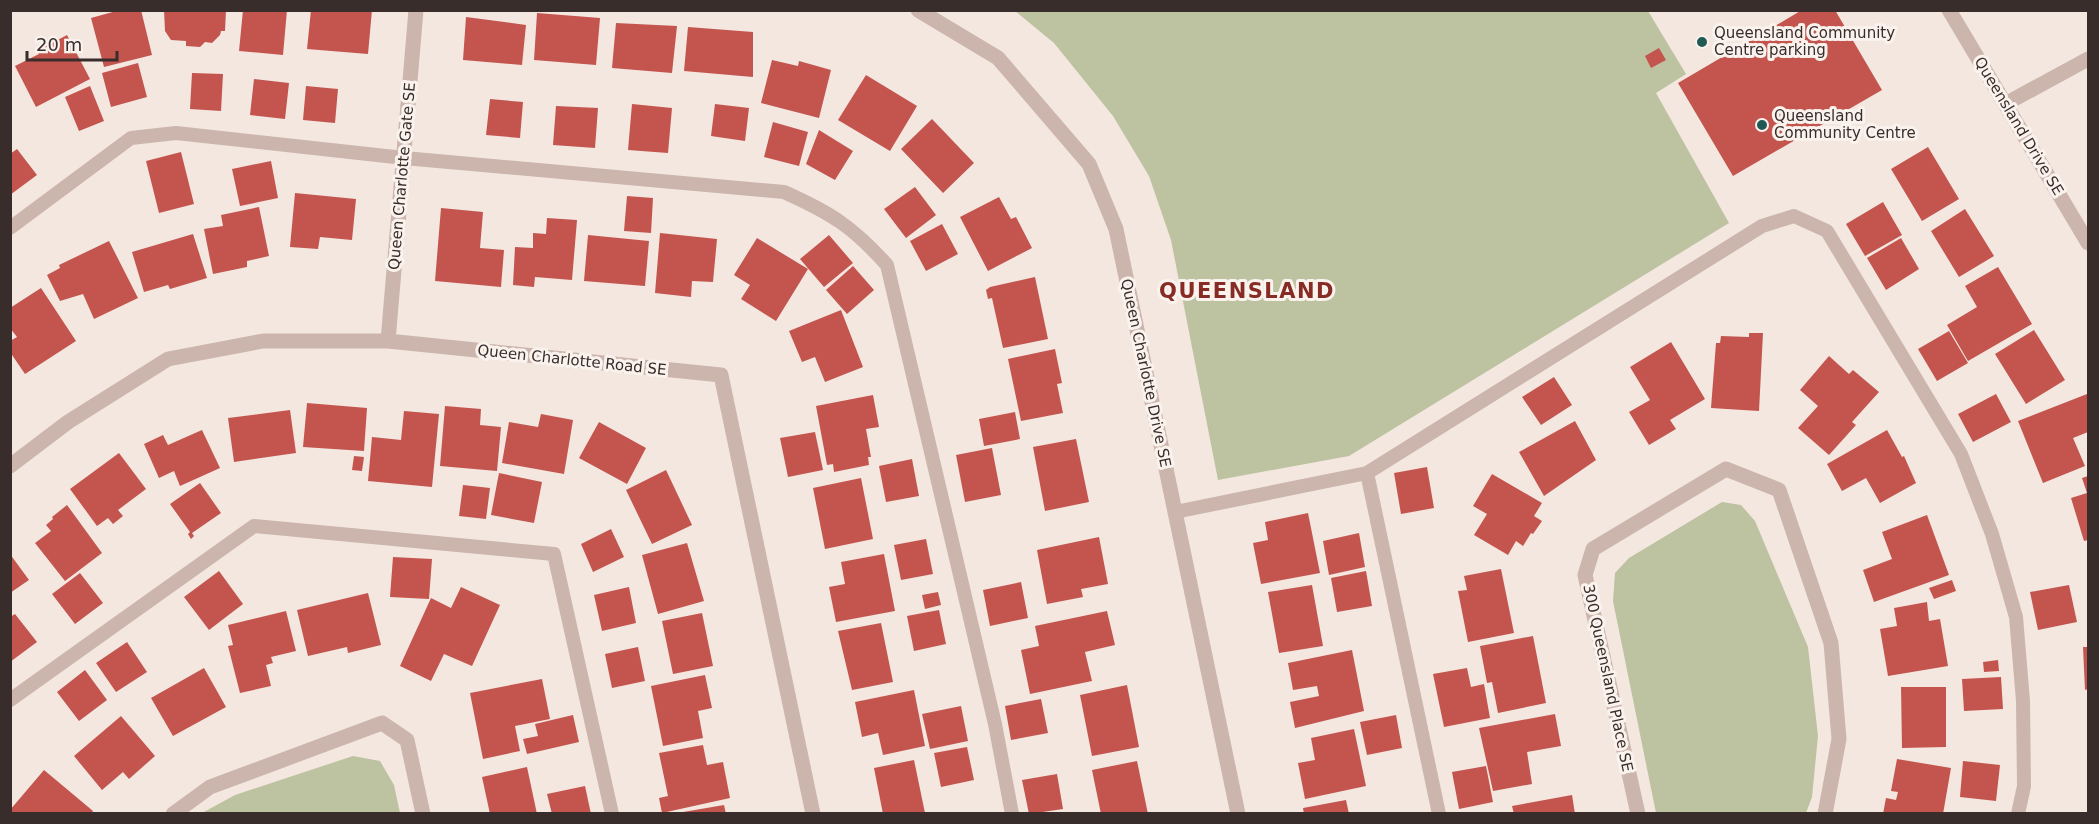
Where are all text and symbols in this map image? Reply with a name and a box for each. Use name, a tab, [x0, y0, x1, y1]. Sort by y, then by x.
scale bar	[27, 24, 117, 62]
place label: Queensland Community Centre parking	[1714, 24, 1895, 59]
text: 20 m	[36, 34, 82, 55]
marker: Queensland Community Centre parking	[1695, 35, 1709, 49]
street label: Queensland Drive SE	[1971, 54, 2067, 198]
street label: Queen Charlotte Gate SE	[385, 81, 419, 271]
place label: Queensland Community Centre	[1774, 107, 1916, 142]
marker: Queensland Community Centre	[1755, 118, 1769, 132]
street label: Queen Charlotte Drive SE	[1117, 277, 1175, 469]
district label: QUEENSLAND	[1159, 279, 1335, 303]
street label: Queen Charlotte Road SE	[477, 341, 667, 379]
street label: 300 Queensland Place SE	[1579, 583, 1637, 773]

